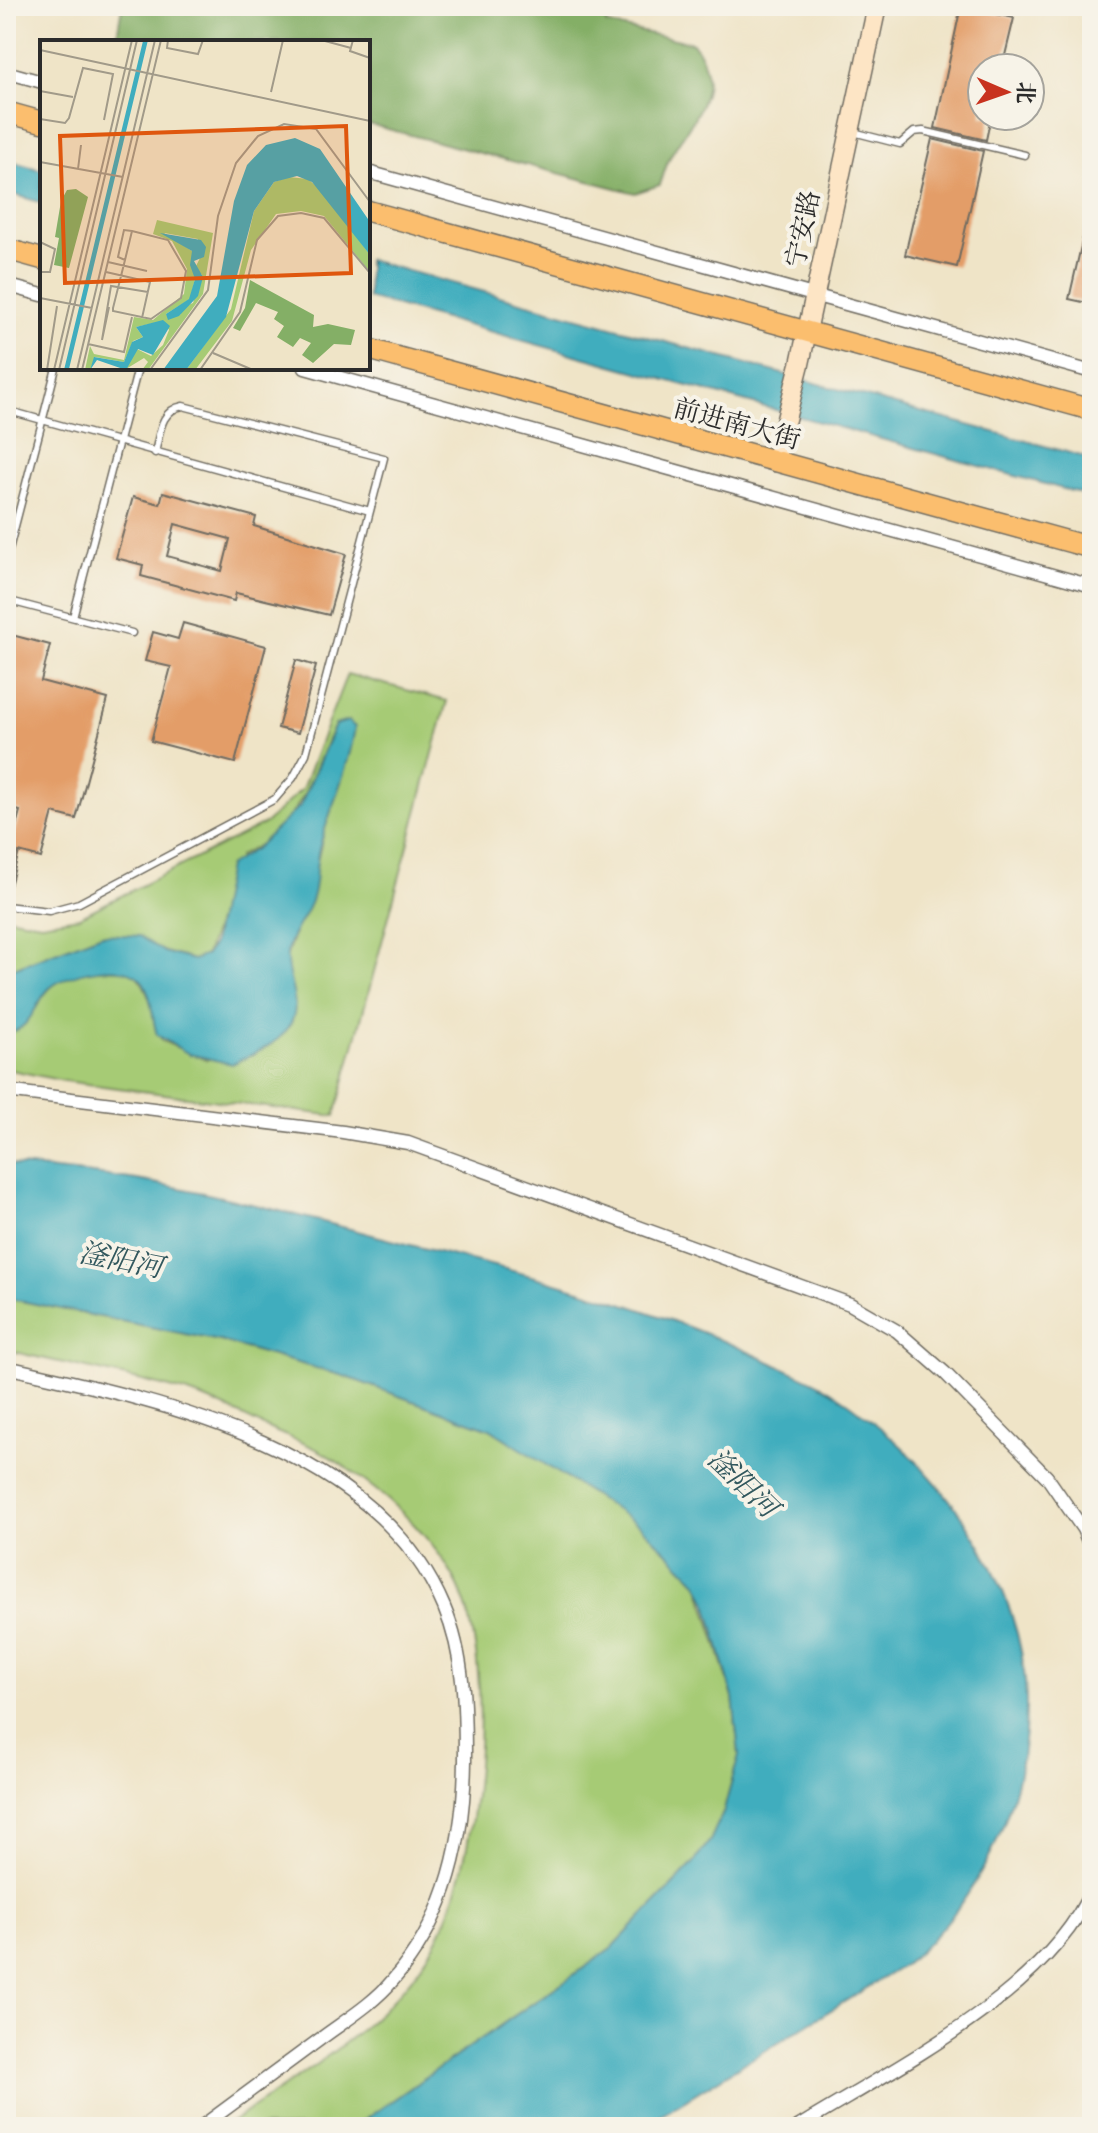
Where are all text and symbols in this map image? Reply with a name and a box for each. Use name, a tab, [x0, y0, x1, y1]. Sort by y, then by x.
inset map	[40, 40, 370, 370]
north arrow	[966, 52, 1046, 132]
text: 北	[1012, 81, 1038, 104]
street label: 宁安路	[780, 188, 826, 270]
street label: 前进南大街	[670, 392, 804, 456]
water label: 滏阳河	[77, 1236, 170, 1285]
water label: 滏阳河	[701, 1442, 788, 1528]

